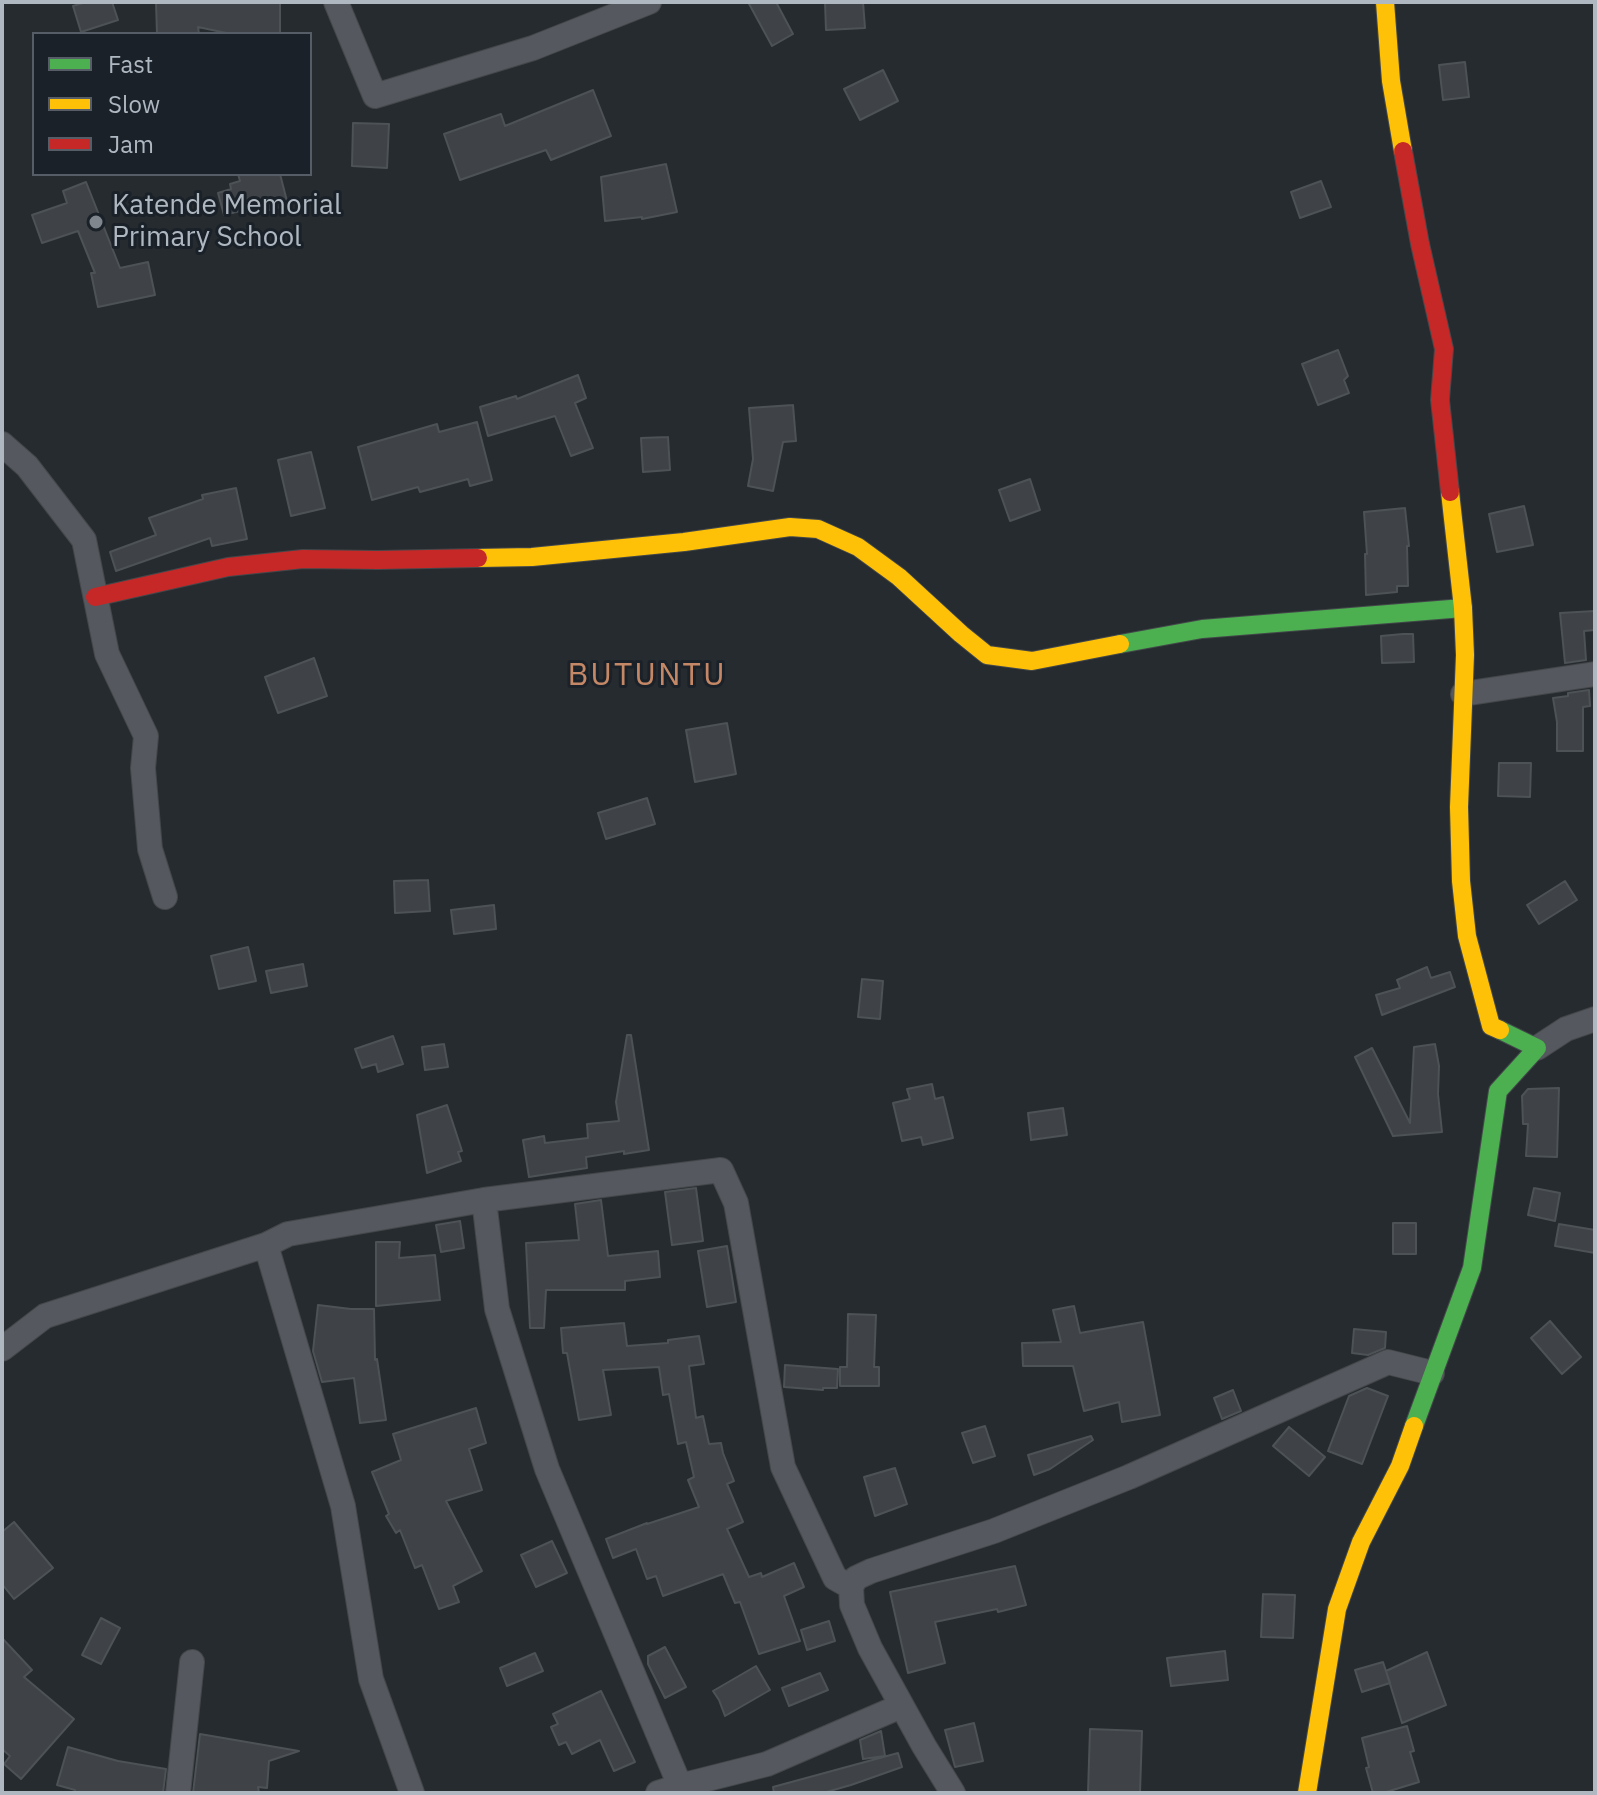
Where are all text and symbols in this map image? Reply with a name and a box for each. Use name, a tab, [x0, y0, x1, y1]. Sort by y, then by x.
legend	[32, 32, 312, 176]
text: Fast	[108, 48, 153, 80]
text: Slow	[108, 88, 160, 120]
text: Jam	[108, 128, 154, 160]
place label: Katende Memorial Primary School	[112, 189, 342, 255]
marker: Katende Memorial Primary School	[87, 213, 105, 231]
district label: BUTUNTU	[567, 657, 727, 695]

